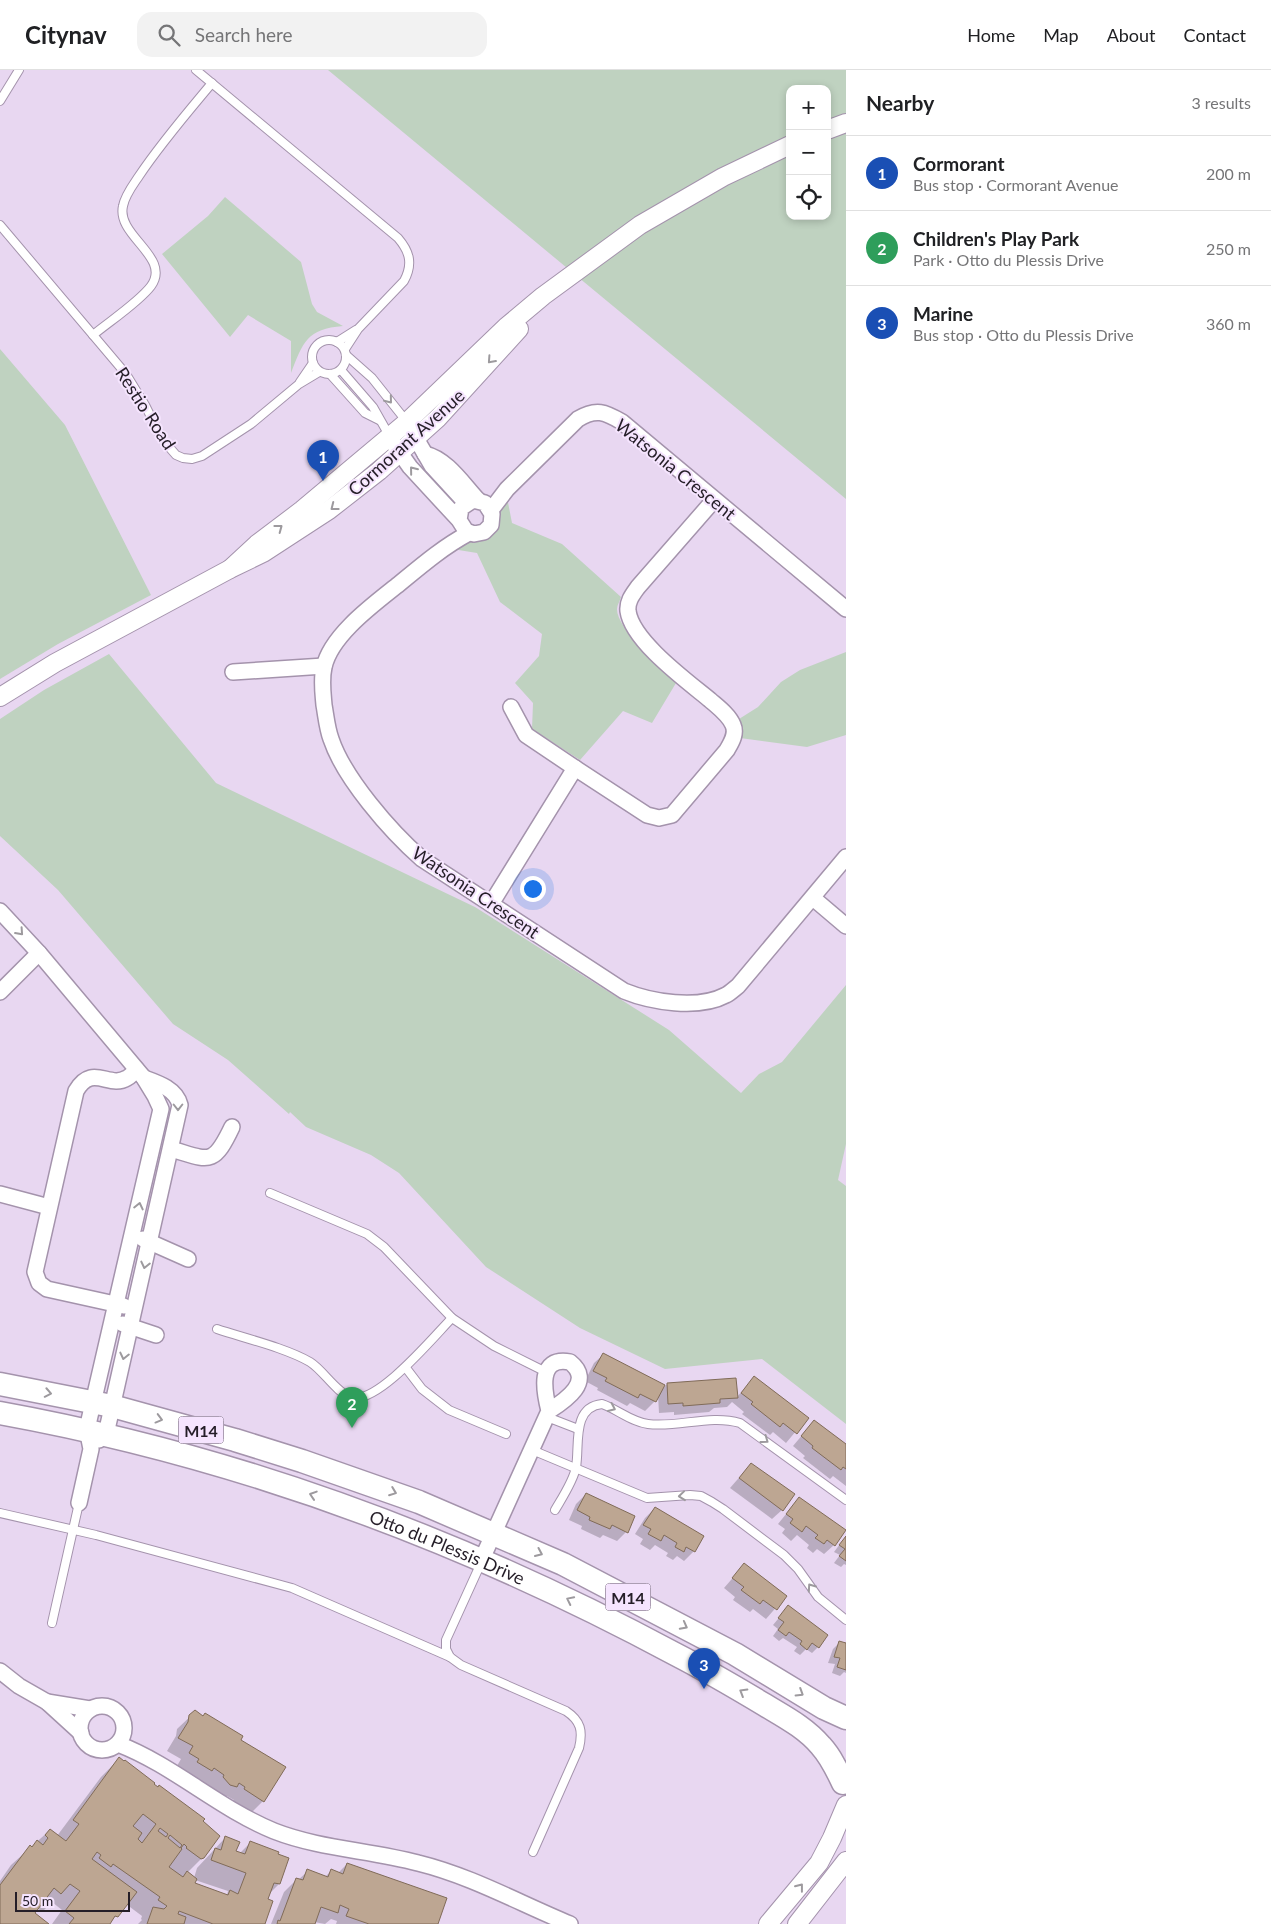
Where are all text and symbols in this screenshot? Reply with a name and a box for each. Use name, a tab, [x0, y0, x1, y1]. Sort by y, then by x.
search box	[137, 12, 487, 57]
text: Citynav	[25, 20, 107, 49]
icon: search	[155, 21, 183, 49]
text: Search here	[195, 23, 293, 46]
text: Home	[967, 24, 1015, 46]
text: Map	[1043, 24, 1079, 46]
text: About	[1107, 24, 1156, 46]
text: Contact	[1184, 24, 1246, 46]
map controls	[786, 85, 831, 220]
button: +	[786, 85, 831, 130]
text: Nearby	[866, 90, 934, 115]
text: 3 results	[1191, 93, 1251, 112]
button: −	[786, 130, 831, 175]
text: Cormorant	[913, 152, 1004, 175]
text: 1	[877, 164, 887, 183]
text: 200 m	[1206, 164, 1251, 183]
button: locate	[786, 175, 831, 220]
text: Bus stop · Cormorant Avenue	[913, 175, 1119, 194]
text: Children's Play Park	[913, 227, 1079, 250]
text: 2	[877, 239, 887, 258]
text: 250 m	[1206, 239, 1251, 258]
text: Park · Otto du Plessis Drive	[913, 250, 1104, 269]
text: Marine	[913, 302, 973, 325]
text: 3	[877, 314, 887, 333]
text: 360 m	[1206, 314, 1251, 333]
text: Bus stop · Otto du Plessis Drive	[913, 325, 1134, 344]
one-way arrow	[488, 355, 497, 364]
street label: Restio Road	[111, 363, 181, 453]
street label: Cormorant Avenue	[343, 384, 469, 500]
one-way arrow	[384, 394, 392, 403]
street label: Watsonia Crescent	[611, 414, 741, 525]
pin: 1	[307, 440, 339, 481]
one-way arrow	[410, 467, 419, 476]
one-way arrow	[331, 501, 340, 509]
one-way arrow	[273, 525, 283, 534]
street label: Watsonia Crescent	[408, 841, 544, 943]
your location	[520, 876, 546, 902]
one-way arrow	[14, 926, 23, 935]
one-way arrow	[173, 1103, 183, 1111]
one-way arrow	[133, 1201, 144, 1210]
one-way arrow	[140, 1261, 151, 1270]
one-way arrow	[119, 1352, 130, 1361]
pin: 2	[336, 1387, 368, 1428]
one-way arrow	[43, 1388, 52, 1398]
one-way arrow	[607, 1402, 616, 1413]
one-way arrow	[155, 1413, 164, 1424]
road number: M14	[178, 1416, 224, 1444]
one-way arrow	[759, 1434, 769, 1443]
one-way arrow	[388, 1486, 397, 1496]
one-way arrow	[678, 1490, 686, 1501]
one-way arrow	[309, 1491, 317, 1501]
street label: Otto du Plessis Drive	[367, 1505, 528, 1589]
one-way arrow	[534, 1546, 543, 1557]
one-way arrow	[808, 1583, 817, 1592]
road number: M14	[606, 1584, 650, 1610]
one-way arrow	[566, 1596, 575, 1606]
one-way arrow	[679, 1620, 688, 1630]
pin: 3	[688, 1648, 720, 1689]
one-way arrow	[794, 1687, 804, 1696]
one-way arrow	[740, 1688, 749, 1698]
one-way arrow	[794, 1884, 802, 1893]
scale bar	[15, 1889, 130, 1912]
text: 50 m	[22, 1892, 53, 1909]

